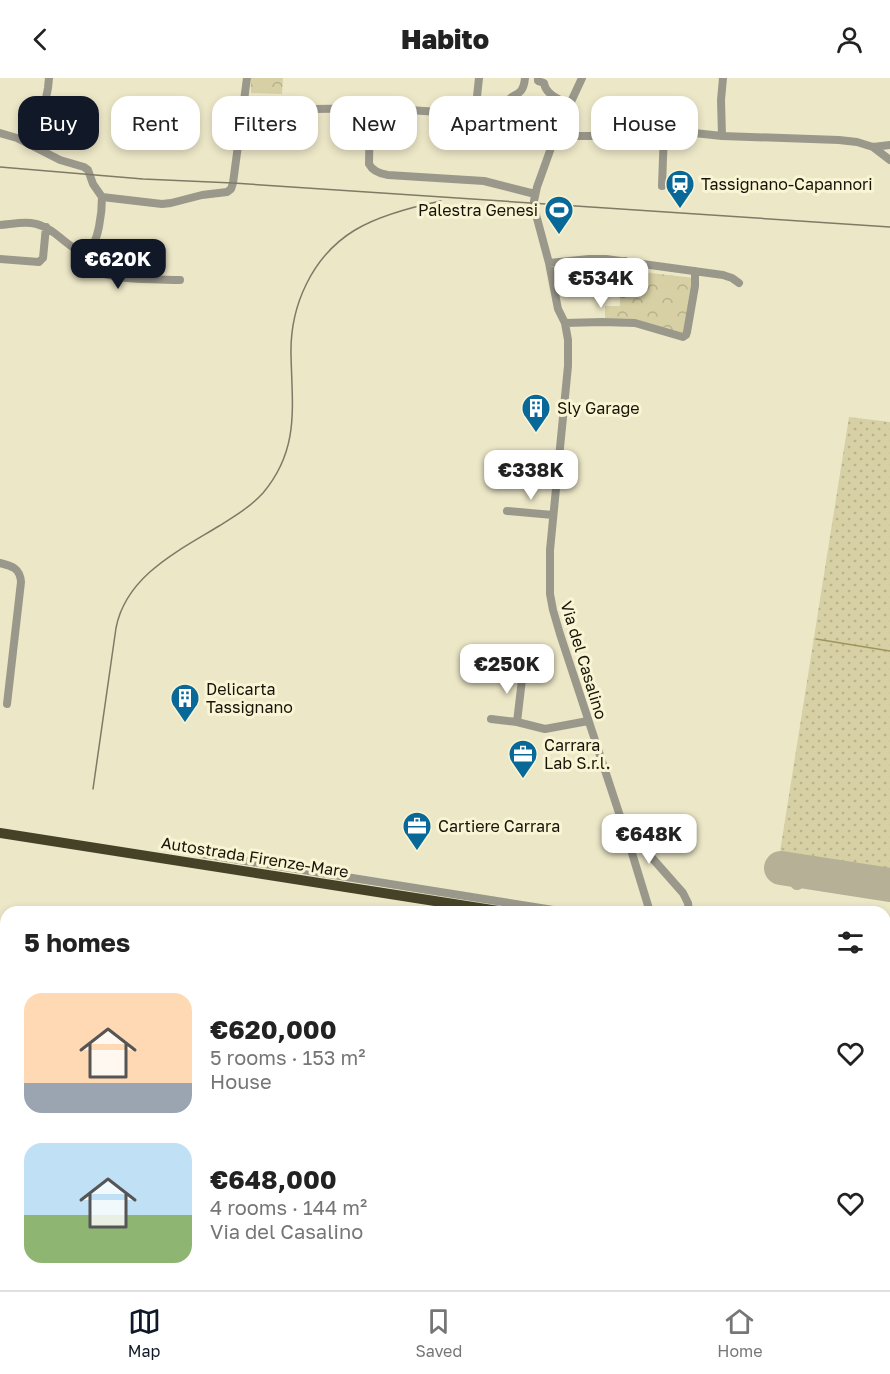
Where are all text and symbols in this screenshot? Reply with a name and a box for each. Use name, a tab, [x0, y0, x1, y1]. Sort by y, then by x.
icon: back	[24, 23, 57, 56]
text: Habito	[401, 23, 489, 55]
icon: person	[833, 23, 866, 56]
chip: Buy	[18, 96, 99, 150]
chip: Rent	[111, 96, 200, 150]
chip: Filters	[212, 96, 318, 150]
chip: New	[330, 96, 417, 150]
chip: Apartment	[429, 96, 579, 150]
chip: House	[591, 96, 698, 150]
station icon: Tassignano-Capannori	[664, 168, 696, 210]
place label: Tassignano-Capannori	[701, 174, 873, 194]
sports icon: Palestra Genesi	[543, 194, 575, 236]
place label: Palestra Genesi	[418, 200, 538, 220]
pin: €620K	[76, 239, 160, 290]
text: €620K	[85, 246, 151, 270]
pin: €534K	[559, 258, 643, 309]
text: €534K	[568, 265, 634, 289]
building icon: Sly Garage	[520, 392, 552, 434]
place label: Sly Garage	[557, 398, 640, 418]
pin: €338K	[489, 450, 573, 501]
text: €338K	[498, 457, 564, 481]
street label: Via del Casalino	[557, 598, 611, 722]
pin: €250K	[465, 644, 549, 695]
text: €250K	[474, 651, 540, 675]
place label: Delicarta Tassignano	[206, 679, 293, 717]
building icon: Delicarta Tassignano	[169, 682, 201, 724]
place label: Carrara Lab S.r.l.	[544, 735, 611, 773]
office icon: Carrara Lab S.r.l.	[507, 738, 539, 780]
office icon: Cartiere Carrara	[401, 810, 433, 852]
pin: €648K	[607, 814, 691, 865]
place label: Cartiere Carrara	[438, 816, 560, 836]
text: €648K	[616, 821, 682, 845]
street label: Autostrada Firenze-Mare	[160, 832, 350, 882]
icon: filters	[834, 926, 867, 959]
text: 5 homes	[24, 927, 130, 958]
text: €620,000	[210, 1014, 337, 1045]
icon: home	[72, 1017, 144, 1089]
icon: heart	[834, 1037, 867, 1070]
text: 5 rooms · 153 m²	[210, 1045, 365, 1069]
text: House	[210, 1069, 272, 1093]
text: €648,000	[210, 1164, 337, 1195]
icon: home	[72, 1167, 144, 1239]
icon: heart	[834, 1187, 867, 1220]
text: 4 rooms · 144 m²	[210, 1195, 367, 1219]
text: Via del Casalino	[210, 1219, 363, 1243]
tab: Map	[128, 1305, 161, 1361]
tab: Saved	[416, 1305, 462, 1361]
tab: Home	[717, 1305, 762, 1361]

